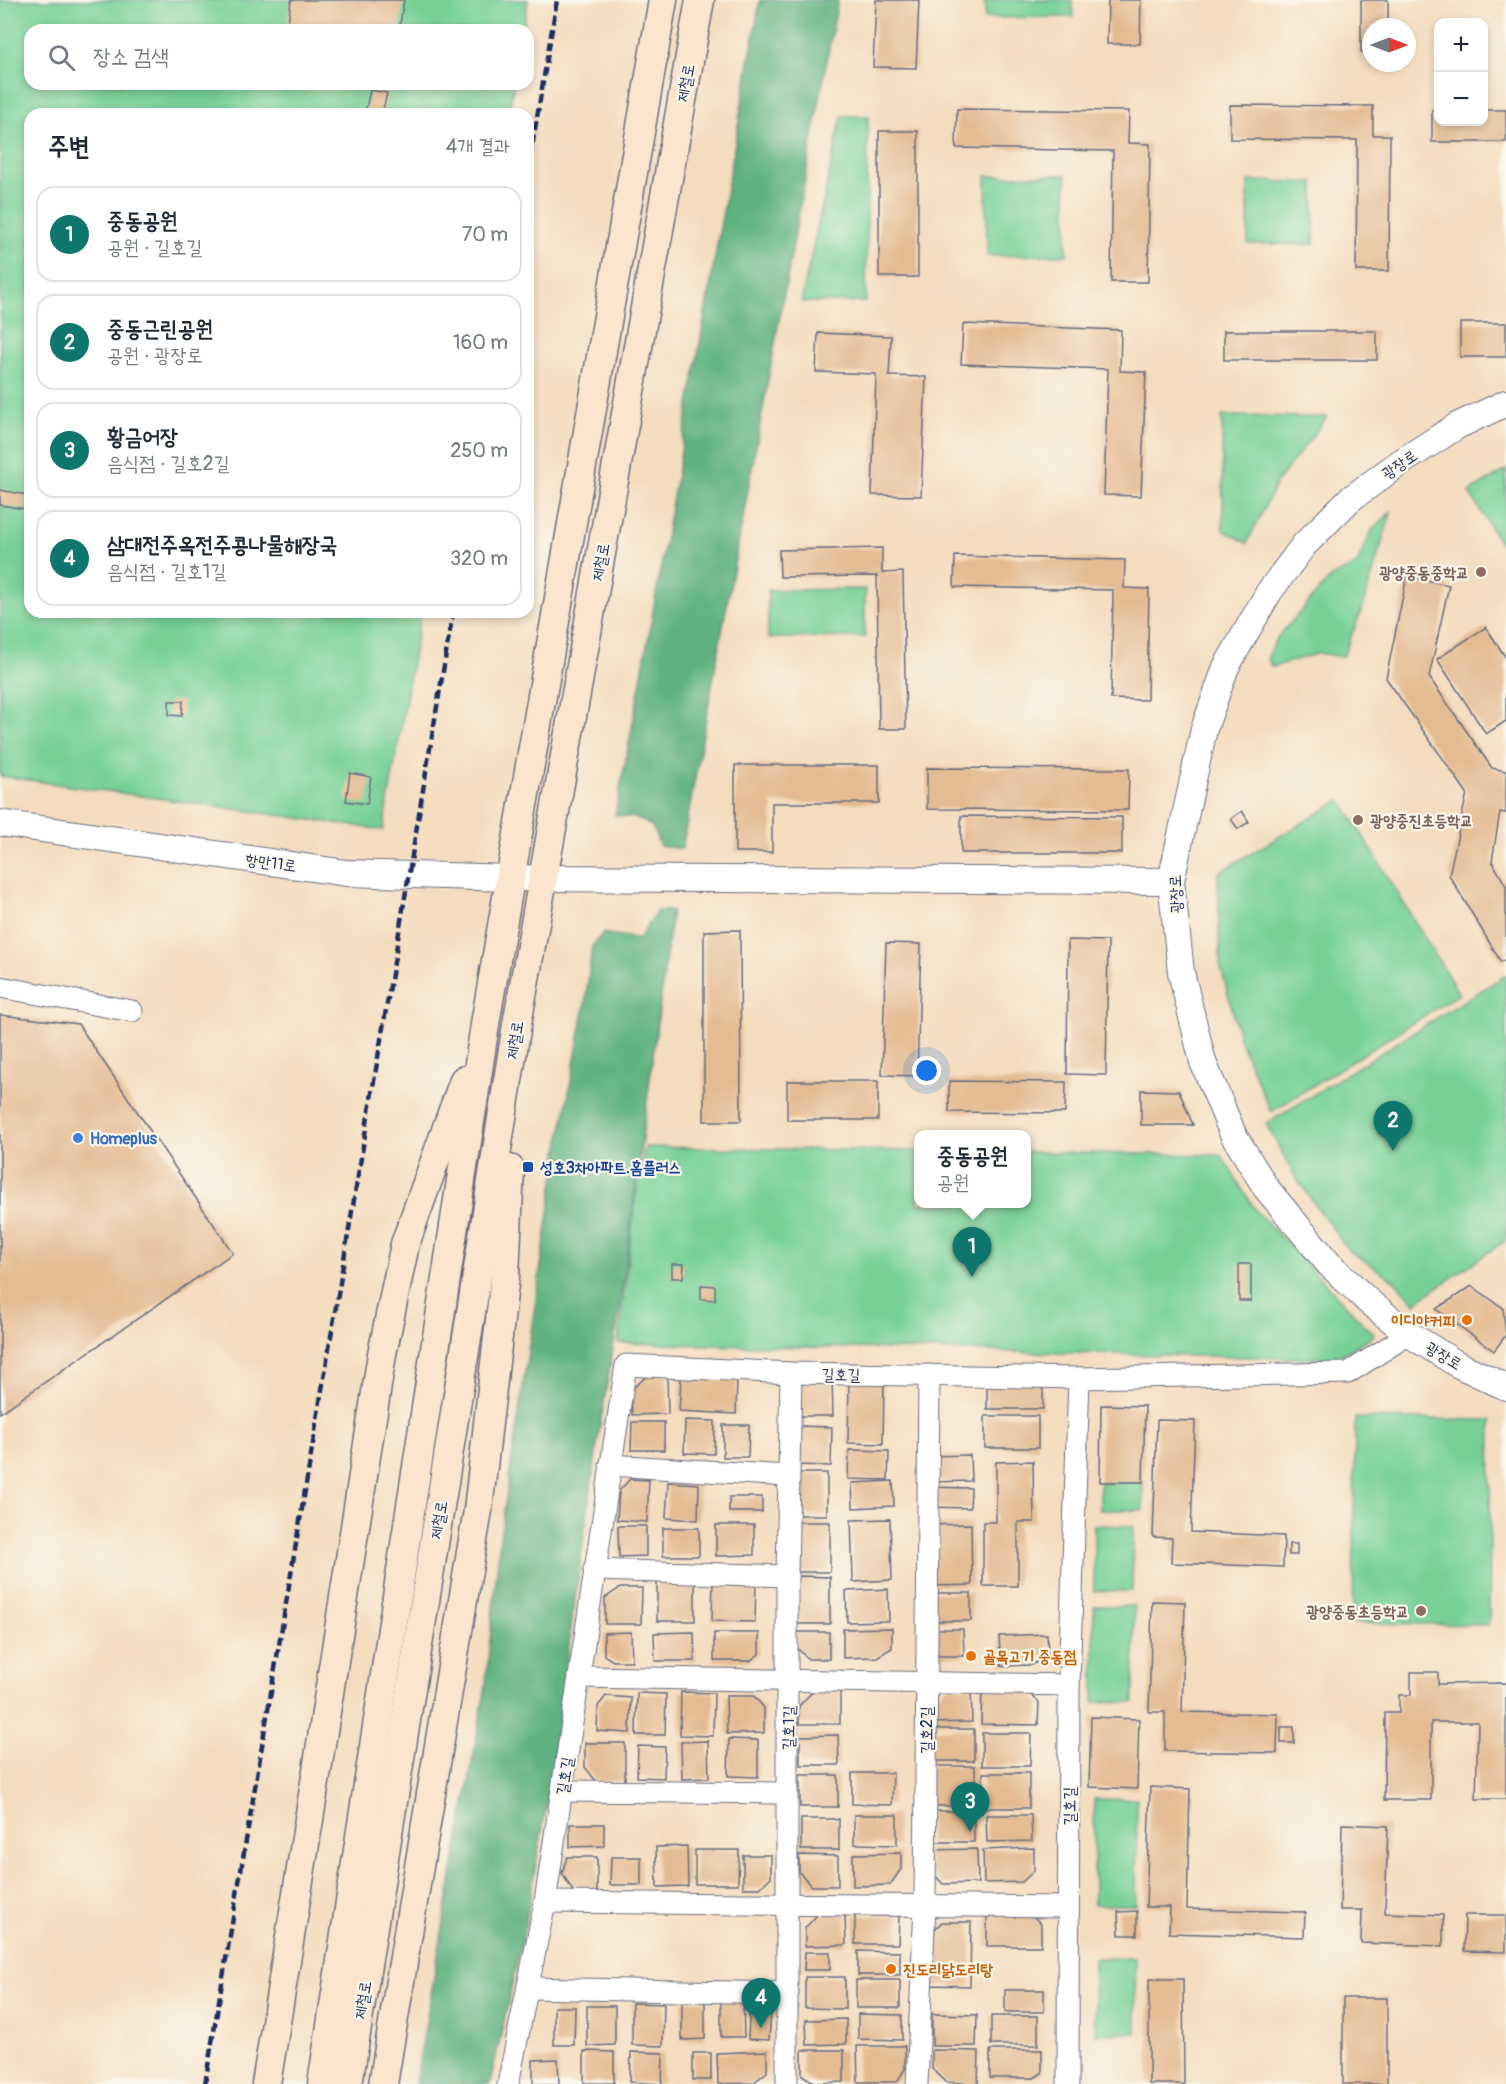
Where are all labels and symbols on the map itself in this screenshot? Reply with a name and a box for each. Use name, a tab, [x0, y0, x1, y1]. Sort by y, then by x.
north arrow	[1362, 18, 1416, 72]
street label: 제철로	[673, 62, 699, 104]
street label: 광장로	[1378, 446, 1421, 484]
street label: 제철로	[588, 541, 614, 583]
place label: 광양중동중학교	[1379, 563, 1469, 583]
marker: 광양중동중학교	[1474, 565, 1488, 579]
place label: 광양중진초등학교	[1370, 811, 1473, 831]
marker: 광양중진초등학교	[1351, 813, 1365, 827]
street label: 항만11로	[244, 850, 298, 876]
street label: 광장로	[1165, 874, 1187, 914]
street label: 제철로	[502, 1020, 528, 1061]
your location	[912, 1056, 941, 1085]
pin: 2	[1374, 1102, 1412, 1151]
place label: Homeplus	[90, 1129, 158, 1149]
marker: Homeplus	[71, 1131, 85, 1145]
place label: 성호3차아파트.홈플러스	[540, 1158, 681, 1178]
marker: 성호3차아파트.홈플러스	[521, 1160, 535, 1174]
pin: 1	[952, 1228, 992, 1277]
place label: 이디야커피	[1391, 1311, 1455, 1331]
marker: 이디야커피	[1460, 1313, 1474, 1327]
street label: 광장로	[1422, 1337, 1465, 1374]
street label: 길호길	[821, 1365, 861, 1385]
street label: 제철로	[426, 1500, 452, 1541]
place label: 광양중동초등학교	[1306, 1602, 1409, 1622]
marker: 광양중동초등학교	[1414, 1604, 1428, 1618]
place label: 골목고기 중동점	[983, 1647, 1077, 1667]
marker: 골목고기 중동점	[964, 1649, 978, 1663]
street label: 길호1길	[779, 1705, 799, 1751]
street label: 길호2길	[917, 1706, 937, 1754]
street label: 길호길	[552, 1755, 578, 1797]
pin: 3	[950, 1782, 990, 1832]
street label: 길호길	[1060, 1787, 1080, 1825]
place label: 진도리닭도리탕	[903, 1960, 993, 1980]
marker: 진도리닭도리탕	[884, 1962, 898, 1976]
pin: 4	[742, 1978, 780, 2028]
street label: 제철로	[350, 1980, 376, 2021]

